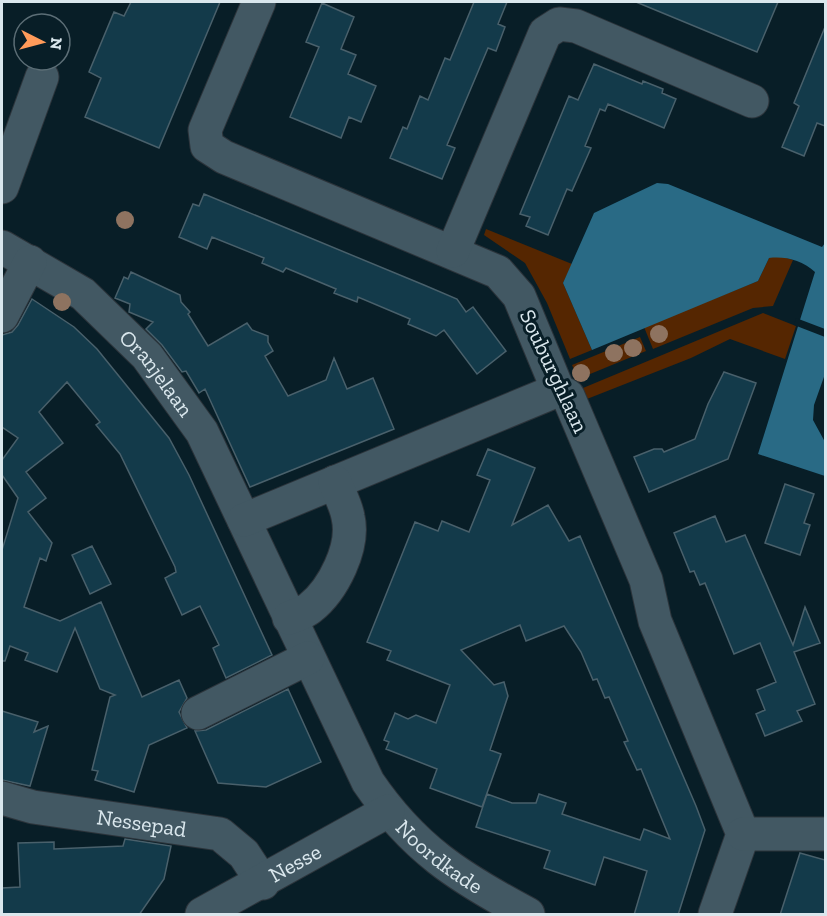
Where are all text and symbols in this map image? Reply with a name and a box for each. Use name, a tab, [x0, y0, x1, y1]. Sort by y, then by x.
north arrow	[12, 12, 72, 72]
text: N	[46, 36, 67, 51]
street label: Souburghlaan	[514, 305, 594, 437]
street label: Oranjelaan	[114, 323, 200, 422]
street label: Nessepad	[95, 803, 188, 843]
street label: Noordkade	[390, 814, 488, 899]
street label: Nesse	[264, 837, 326, 888]

